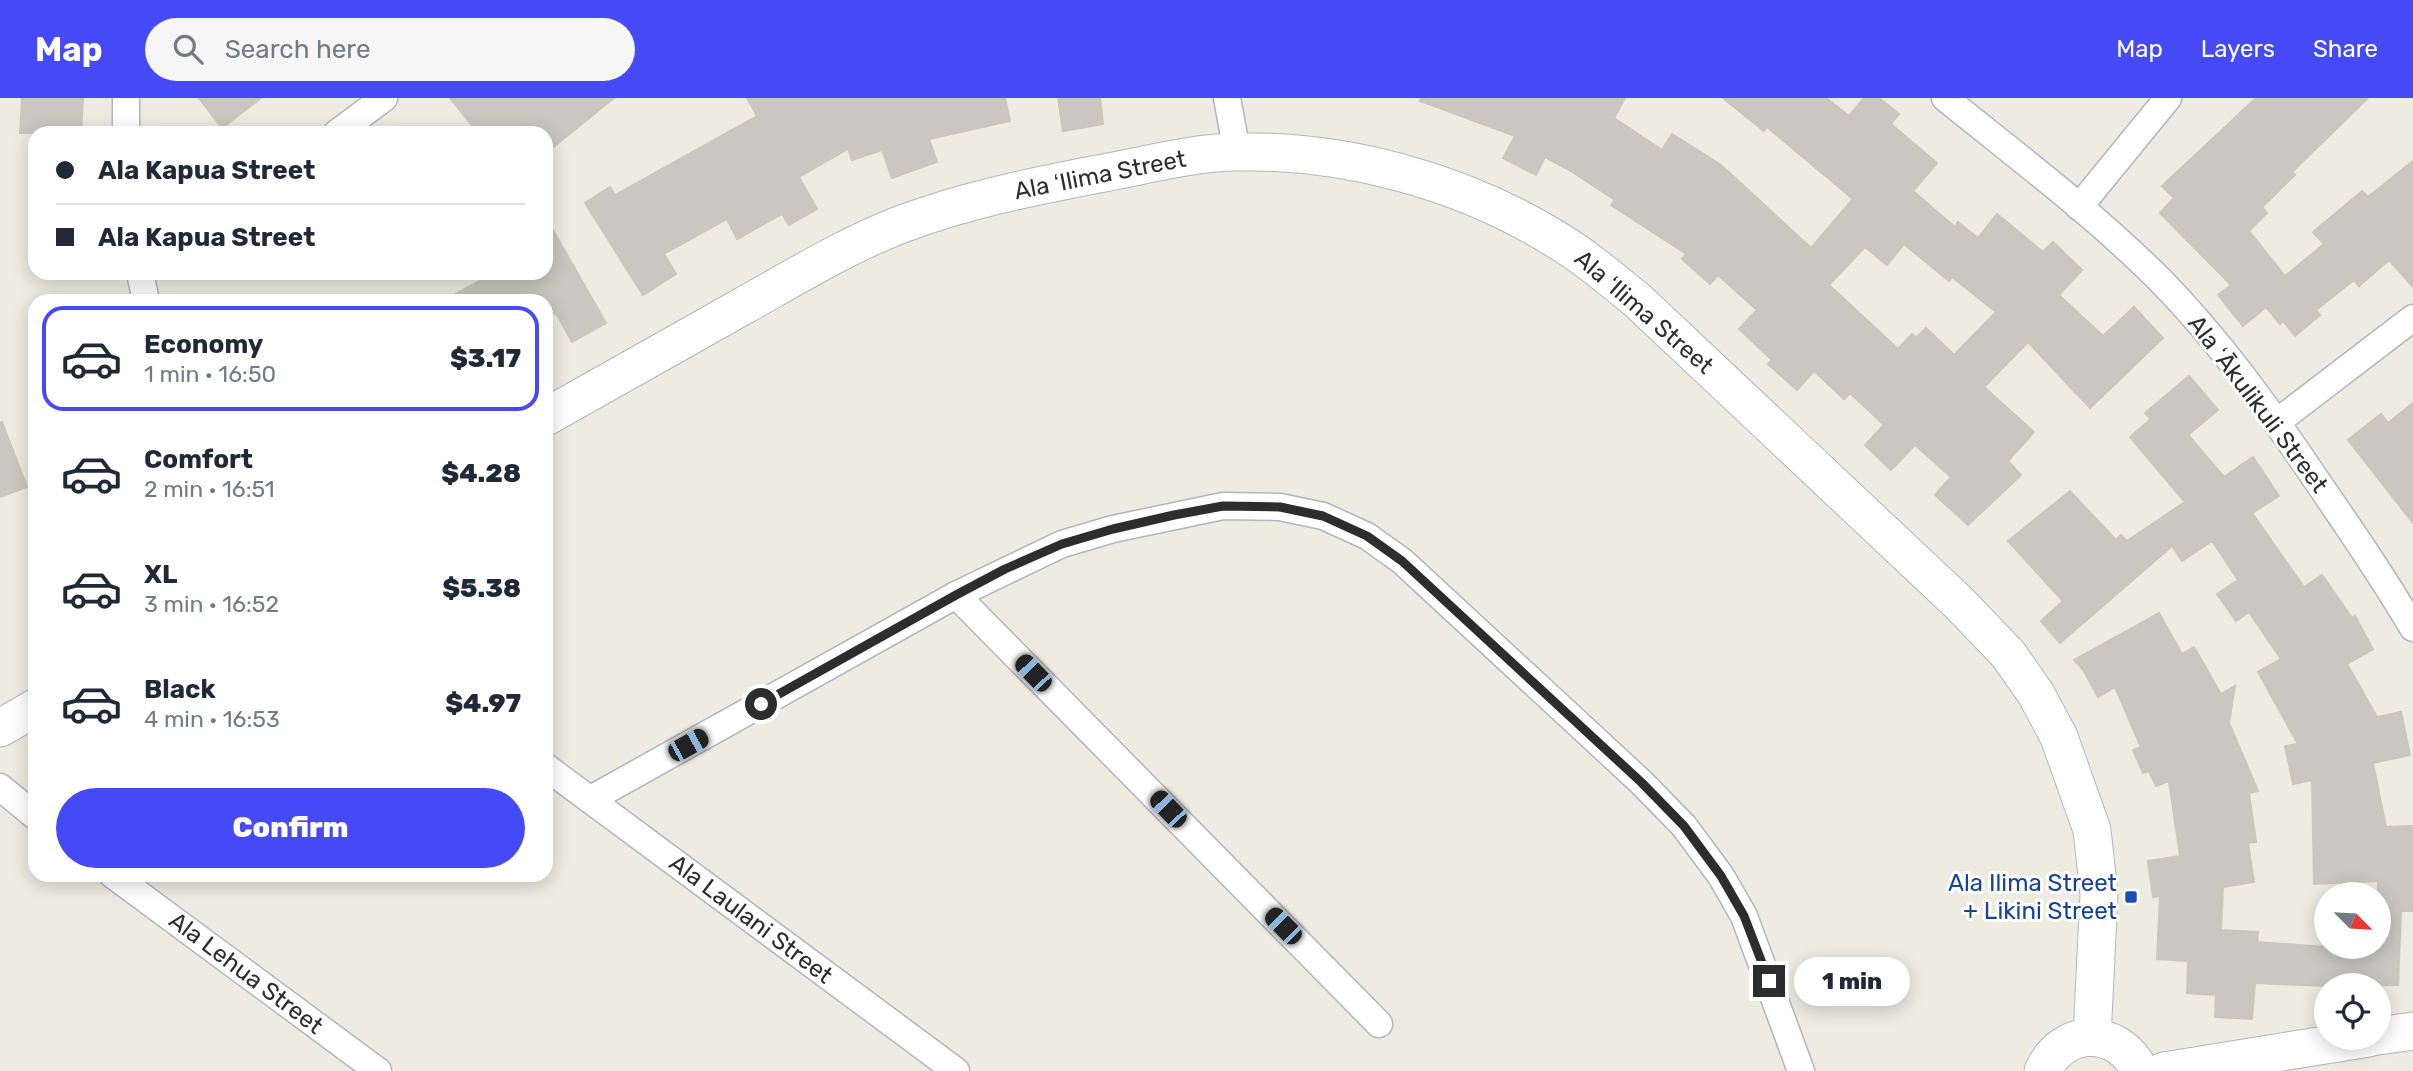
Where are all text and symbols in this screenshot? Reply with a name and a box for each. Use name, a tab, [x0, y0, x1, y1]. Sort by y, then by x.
search box	[145, 18, 635, 81]
text: Map	[35, 30, 103, 69]
icon: search	[169, 30, 207, 68]
text: Search here	[225, 34, 370, 65]
text: Map	[2116, 35, 2163, 63]
text: Layers	[2201, 35, 2275, 63]
text: Share	[2313, 35, 2378, 63]
street label: Ala ʻIlima Street	[1012, 145, 1188, 205]
text: Ala Kapua Street	[98, 155, 315, 186]
text: Ala Kapua Street	[98, 222, 315, 253]
street label: Ala ʻIlima Street	[1569, 244, 1719, 380]
street label: Ala ʻĀkulikuli Street	[2182, 310, 2334, 498]
icon: car	[60, 327, 123, 390]
text: Economy	[144, 329, 263, 360]
text: $3.17	[450, 343, 521, 374]
text: 1 min · 16:50	[144, 360, 276, 388]
icon: car	[60, 442, 123, 505]
text: Comfort	[144, 444, 253, 475]
text: $4.28	[441, 458, 521, 489]
text: 2 min · 16:51	[144, 475, 275, 503]
icon: car	[60, 557, 123, 620]
text: XL	[144, 559, 177, 590]
text: $5.38	[442, 573, 521, 604]
text: 3 min · 16:52	[144, 590, 279, 618]
car	[1011, 651, 1056, 695]
icon: car	[60, 672, 123, 735]
text: Black	[144, 674, 216, 705]
text: $4.97	[445, 688, 521, 719]
route start	[745, 688, 777, 720]
text: 4 min · 16:53	[144, 705, 280, 733]
car	[665, 726, 712, 764]
car	[1146, 787, 1191, 831]
button: Confirm	[56, 788, 525, 868]
street label: Ala Laulani Street	[664, 849, 838, 989]
place label: Ala Ilima Street + Likini Street	[1948, 869, 2117, 925]
north arrow	[2314, 882, 2390, 959]
map controls	[2314, 882, 2391, 1050]
marker: Ala Ilima Street + Likini Street	[2123, 889, 2139, 905]
car	[1261, 904, 1306, 948]
street label: Ala Lehua Street	[164, 906, 328, 1040]
callout: 1 min	[1794, 956, 1909, 1006]
route end	[1753, 965, 1785, 997]
text: 1 min	[1822, 967, 1882, 995]
button: locate	[2314, 973, 2391, 1050]

